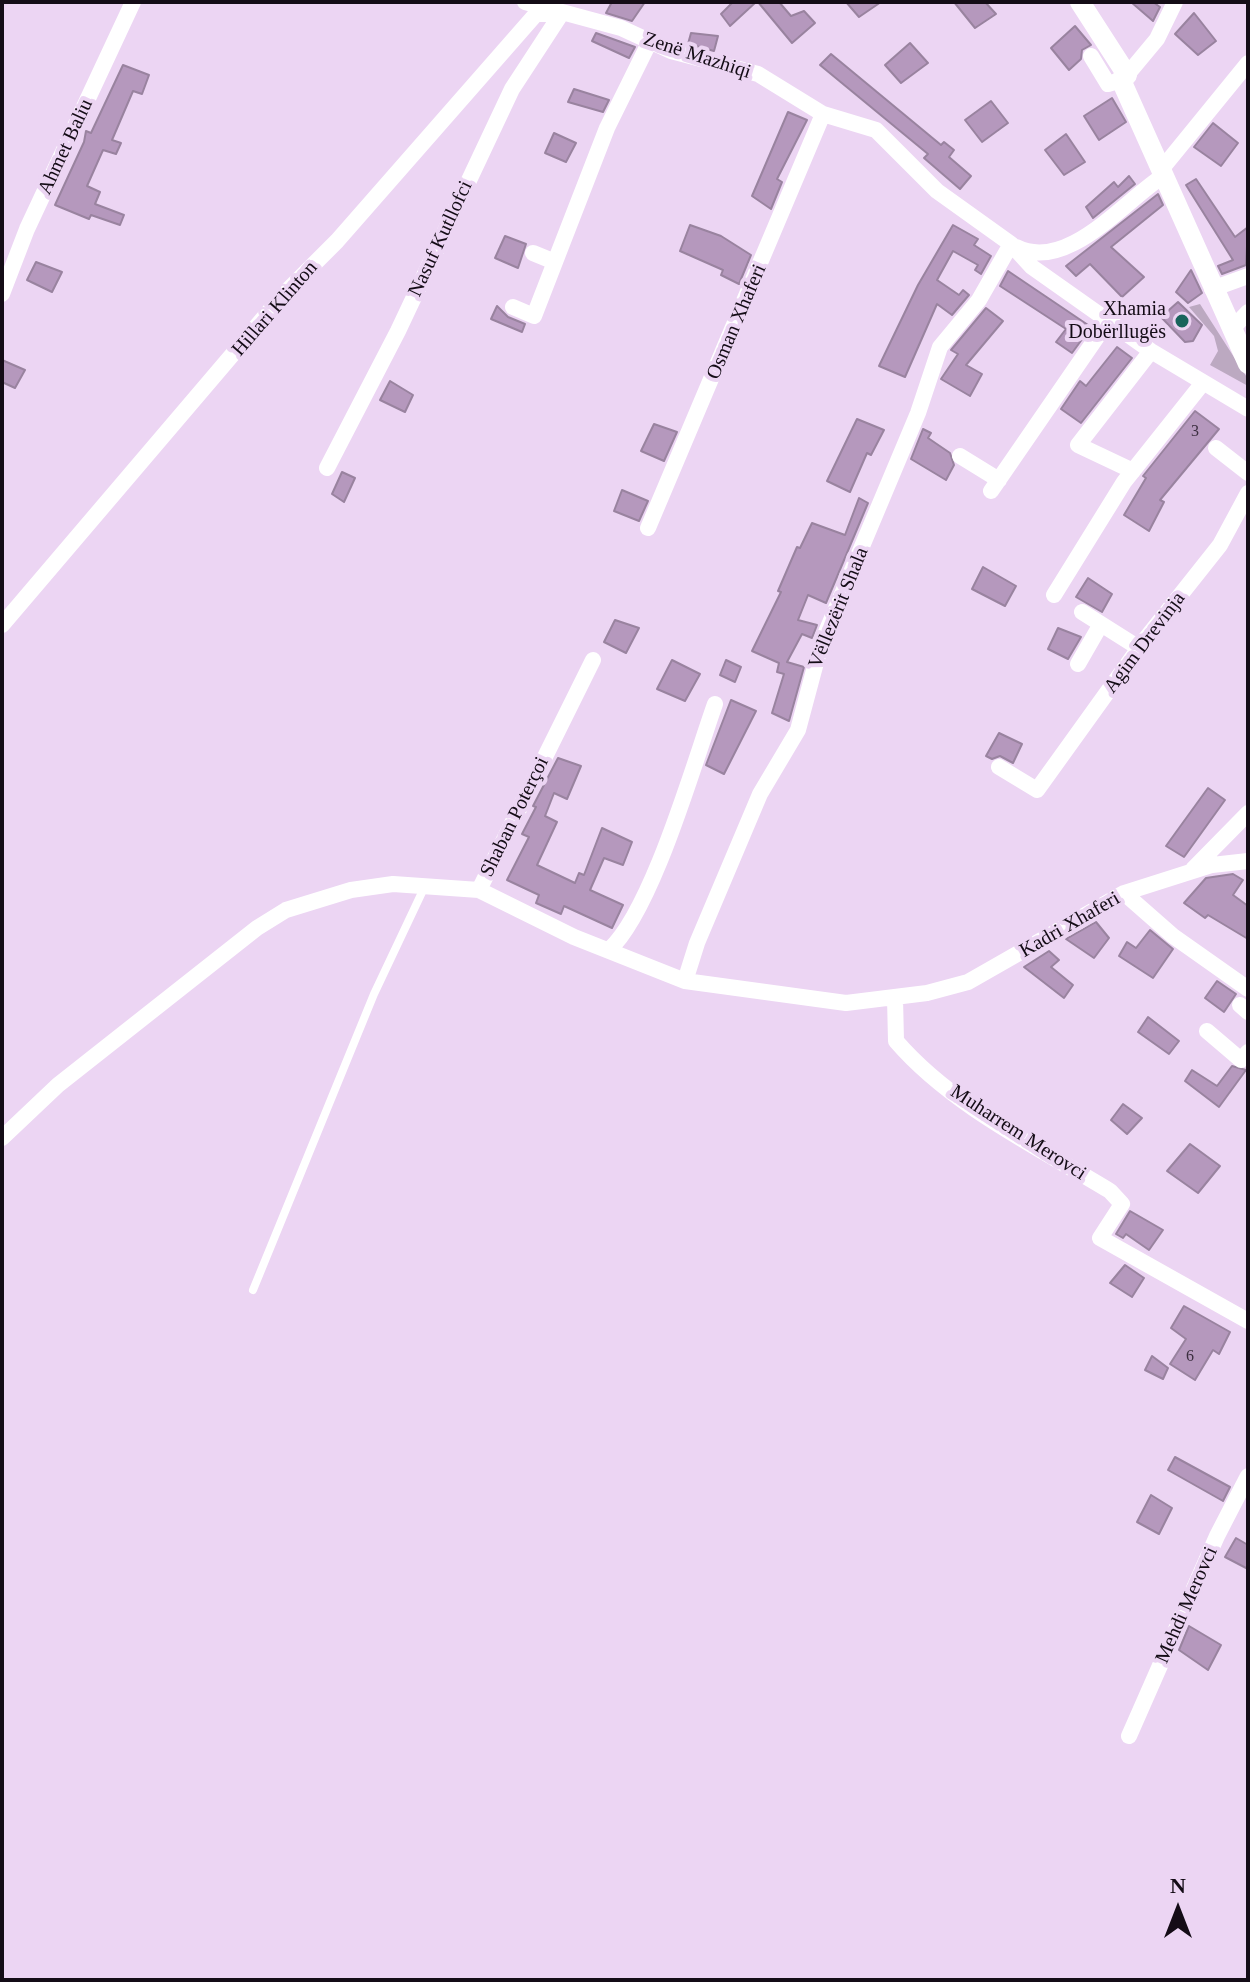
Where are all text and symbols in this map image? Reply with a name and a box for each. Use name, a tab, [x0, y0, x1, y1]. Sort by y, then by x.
street label: Zenë Mazhiqi	[640, 27, 754, 85]
street label: Ahmet Baliu	[33, 95, 99, 199]
street label: Nasuf Kutllofci	[404, 177, 478, 301]
street label: Hillari Klinton	[227, 256, 323, 362]
street label: Osman Xhaferi	[702, 261, 772, 383]
place label: Xhamia Dobërllugës	[1068, 298, 1166, 345]
marker: Xhamia Dobërllugës	[1173, 312, 1191, 330]
house number: 3	[1191, 422, 1199, 442]
street label: Vëllezërit Shala	[804, 544, 874, 672]
street label: Agim Drevinja	[1099, 588, 1191, 698]
street label: Shaban Poterçoi	[476, 753, 554, 881]
street label: Kadri Xhaferi	[1016, 887, 1124, 963]
street label: Muharrem Merovci	[946, 1080, 1090, 1186]
house number: 6	[1186, 1347, 1194, 1367]
street label: Mehdi Merovci	[1151, 1543, 1223, 1667]
north arrow	[1138, 1870, 1218, 1950]
text: N	[1170, 1873, 1186, 1898]

